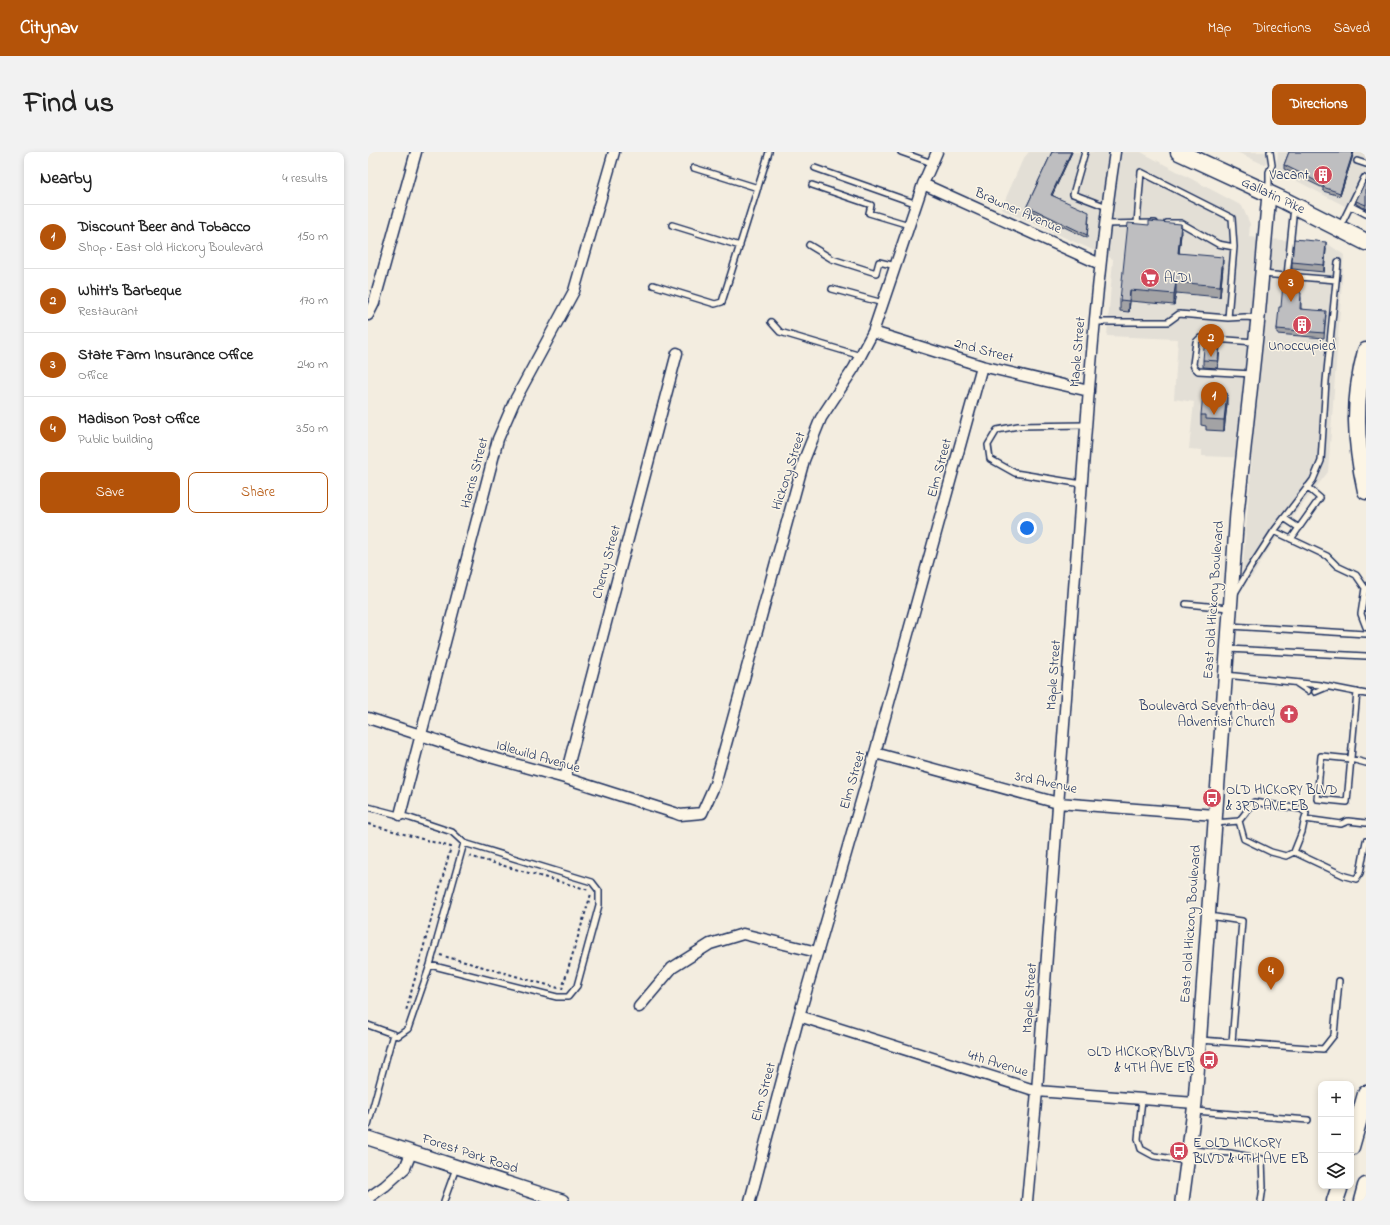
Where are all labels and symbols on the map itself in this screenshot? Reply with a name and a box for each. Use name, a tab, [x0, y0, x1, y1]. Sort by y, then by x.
building icon: Vacant	[1312, 164, 1334, 186]
place label: Vacant	[1268, 165, 1309, 186]
street label: Gallatin Pike	[1238, 172, 1309, 220]
street label: Brawner Avenue	[970, 182, 1066, 240]
supermarket icon: ALDI	[1139, 267, 1161, 289]
place label: ALDI	[1164, 268, 1191, 289]
pin: 3	[1278, 269, 1304, 302]
building icon: Unoccupied	[1291, 314, 1313, 336]
street label: Maple Street	[1064, 316, 1092, 388]
pin: 2	[1198, 324, 1224, 357]
street label: 2nd Street	[952, 333, 1016, 369]
place label: Unoccupied	[1268, 336, 1336, 357]
pin: 1	[1201, 382, 1227, 415]
street label: Hickory Street	[766, 429, 813, 513]
street label: Harris Street	[455, 435, 495, 511]
street label: Elm Street	[922, 436, 958, 500]
your location	[1017, 518, 1037, 538]
street label: East Old Hickory Boulevard	[1198, 520, 1231, 680]
street label: Cherry Street	[587, 522, 628, 602]
street label: Maple Street	[1041, 639, 1067, 711]
place label: Boulevard Seventh-day Adventist Church	[1138, 696, 1275, 733]
church icon: Boulevard Seventh-day Adventist Church	[1278, 703, 1300, 725]
street label: Idlewild Avenue	[493, 735, 583, 779]
street label: Elm Street	[835, 748, 872, 812]
street label: 3rd Avenue	[1013, 766, 1080, 800]
place label: OLD HICKORY BLVD & 3RD AVE EB	[1226, 780, 1338, 817]
bus stop icon: OLD HICKORY BLVD & 3RD AVE EB	[1201, 787, 1223, 809]
street label: East Old Hickory Boulevard	[1175, 844, 1208, 1004]
pin: 4	[1258, 957, 1284, 990]
street label: Maple Street	[1017, 962, 1043, 1034]
place label: OLD HICKORYBLVD & 4TH AVE EB	[1087, 1042, 1195, 1079]
street label: 4th Avenue	[965, 1045, 1032, 1083]
bus stop icon: OLD HICKORYBLVD & 4TH AVE EB	[1198, 1049, 1220, 1071]
street label: Elm Street	[746, 1060, 782, 1124]
street label: Forest Park Road	[418, 1128, 521, 1180]
place label: E OLD HICKORY BLVD & 4TH AVE EB	[1192, 1133, 1308, 1170]
bus stop icon: E OLD HICKORY BLVD & 4TH AVE EB	[1168, 1140, 1190, 1162]

